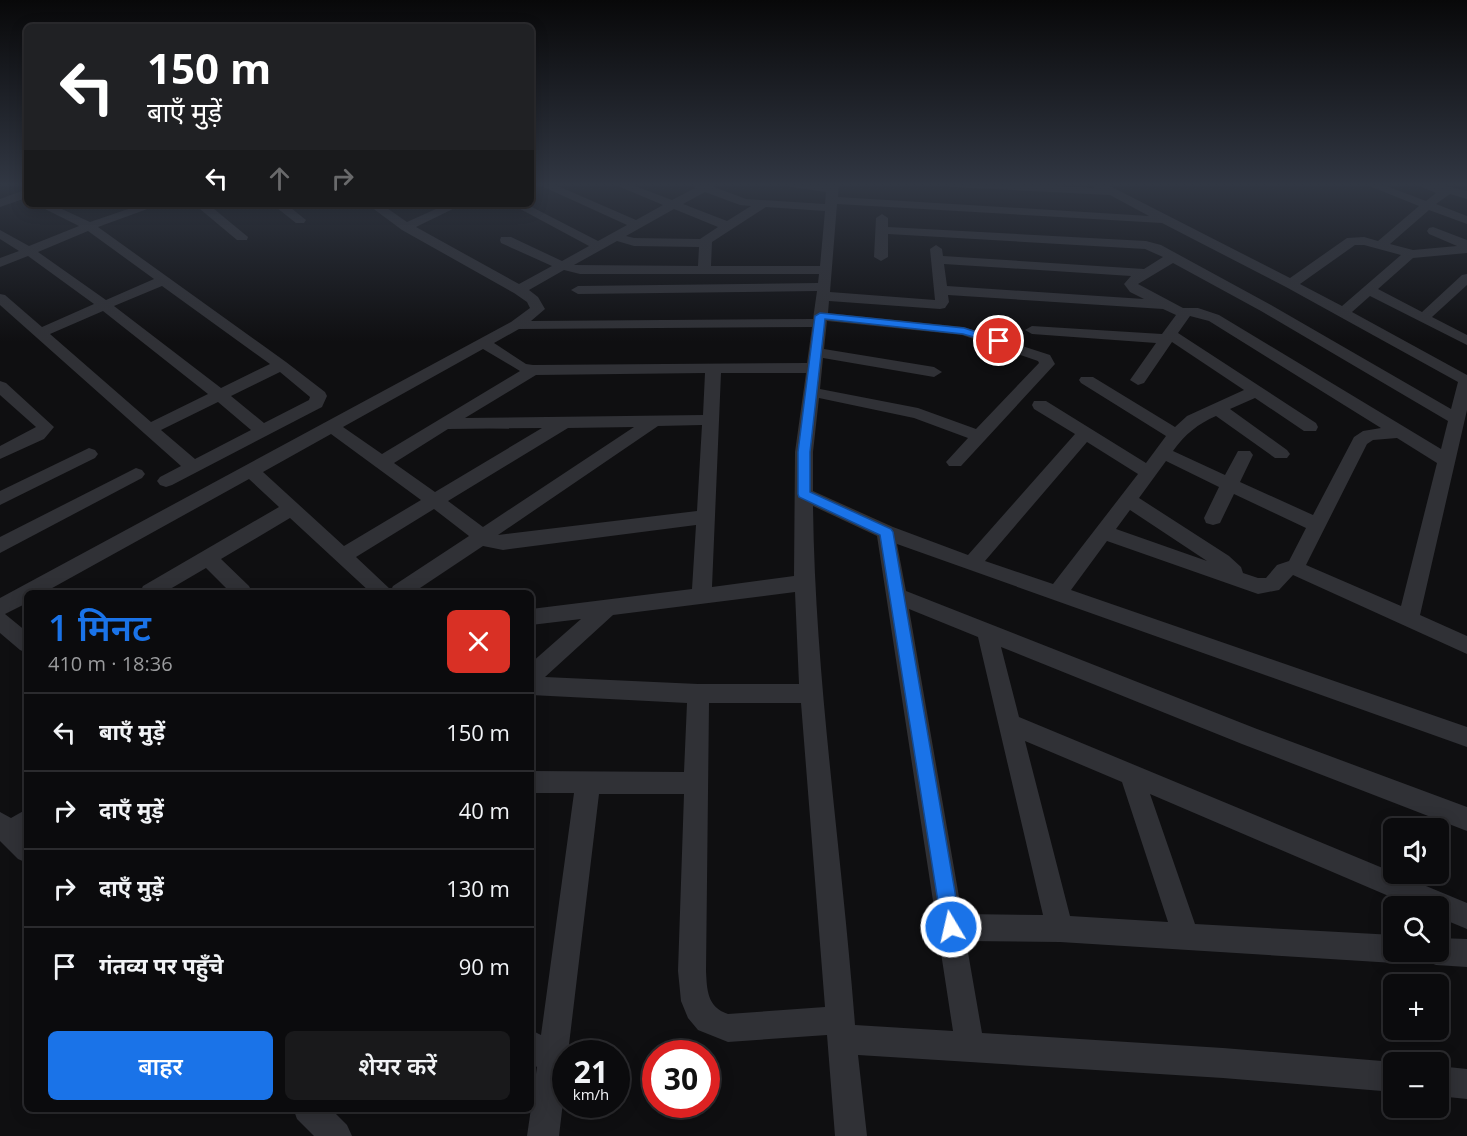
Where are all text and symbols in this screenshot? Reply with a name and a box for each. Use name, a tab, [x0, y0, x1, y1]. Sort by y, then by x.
text: 150 m	[147, 39, 271, 96]
icon: left	[48, 48, 126, 126]
text: बाएँ मुड़ें	[147, 93, 222, 130]
icon: left	[200, 162, 233, 195]
icon: ahead	[263, 162, 296, 195]
icon: right	[326, 162, 359, 195]
pin	[973, 315, 1024, 366]
icon: arrive	[982, 324, 1015, 357]
text: 1 मिनट	[48, 603, 151, 652]
button: close	[447, 610, 510, 673]
text: 410 m · 18:36	[48, 650, 173, 677]
icon: left	[48, 716, 81, 749]
text: बाएँ मुड़ें	[99, 716, 165, 746]
text: 150 m	[446, 717, 510, 747]
icon: right	[48, 794, 81, 827]
text: दाएँ मुड़ें	[99, 794, 164, 824]
text: 40 m	[459, 795, 510, 825]
map controls	[1383, 818, 1449, 1118]
button: sound	[1383, 818, 1449, 884]
icon: right	[48, 872, 81, 905]
text: दाएँ मुड़ें	[99, 872, 164, 902]
text: 130 m	[446, 873, 510, 903]
position arrow	[919, 895, 983, 959]
button: search	[1383, 896, 1449, 962]
icon: arrive	[48, 950, 81, 983]
text: गंतव्य पर पहुँचे	[99, 950, 224, 980]
text: 90 m	[459, 951, 510, 981]
button: +	[1383, 974, 1449, 1040]
button: बाहर	[48, 1031, 273, 1100]
button: शेयर करें	[285, 1031, 510, 1100]
speed limit sign: 30	[642, 1040, 720, 1118]
text: 21	[574, 1051, 608, 1092]
button: −	[1383, 1052, 1449, 1118]
text: km/h	[573, 1084, 609, 1104]

